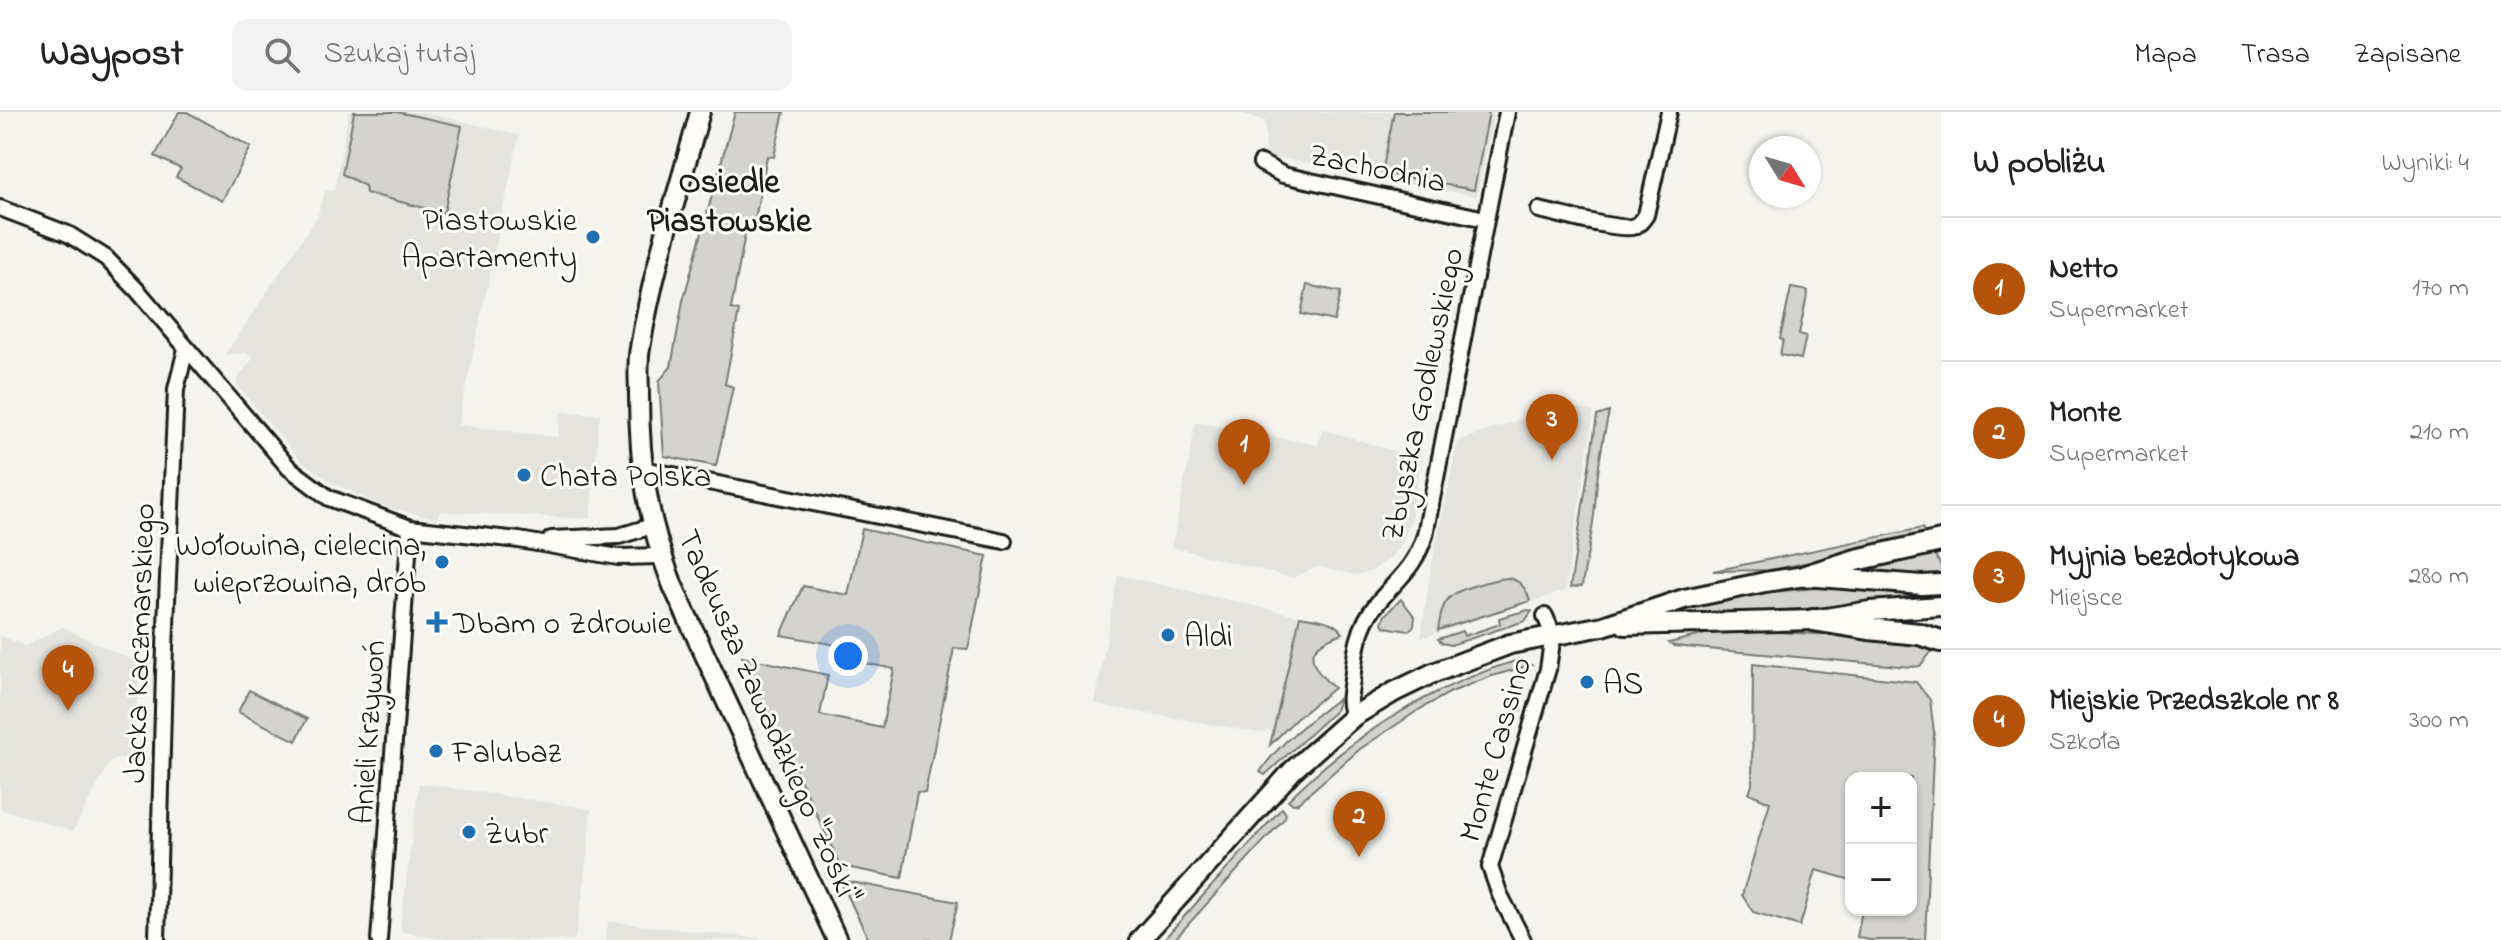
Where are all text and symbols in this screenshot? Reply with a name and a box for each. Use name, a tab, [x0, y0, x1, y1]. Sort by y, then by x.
search box	[232, 19, 792, 91]
text: Waypost	[40, 27, 184, 83]
icon: search	[260, 33, 304, 77]
text: Szukaj tutaj	[324, 33, 475, 77]
text: Mapa	[2134, 35, 2197, 76]
text: Trasa	[2241, 35, 2310, 76]
text: Zapisane	[2354, 35, 2461, 76]
street label: Zachodnia	[1305, 133, 1450, 208]
north arrow	[1749, 136, 1821, 208]
text: W pobliżu	[1973, 139, 2105, 189]
text: Wyniki: 4	[2381, 145, 2469, 183]
district label: Osiedle Piastowskie	[647, 159, 812, 248]
place label: Piastowskie Apartamenty	[401, 199, 578, 283]
marker: Piastowskie Apartamenty	[584, 228, 602, 246]
street label: Zbyszka Godlewskiego	[1370, 244, 1478, 546]
text: Netto	[2049, 248, 2118, 292]
text: 1	[1995, 270, 2003, 308]
text: 170 m	[2412, 270, 2469, 308]
text: Supermarket	[2049, 292, 2188, 330]
text: Monte	[2049, 392, 2121, 436]
pin: 3	[1526, 394, 1578, 460]
text: 2	[1993, 414, 2005, 452]
text: 210 m	[2410, 414, 2469, 452]
pin: 1	[1218, 419, 1270, 485]
text: Supermarket	[2049, 436, 2188, 474]
place label: Chata Polska	[540, 455, 711, 502]
marker: Chata Polska	[515, 466, 533, 484]
street label: Jacka Kaczmarskiego	[113, 502, 170, 784]
street label: Tadeusza Zawadzkiego "Zośki"	[663, 523, 871, 912]
place label: Wołowina, cielecina, wieprzowina, drób	[176, 524, 426, 608]
text: Myjnia bezdotykowa	[2049, 536, 2299, 580]
marker: Wołowina, cielecina, wieprzowina, drób	[433, 553, 451, 571]
text: 3	[1994, 558, 2004, 596]
text: 280 m	[2408, 558, 2469, 596]
text: Miejsce	[2049, 580, 2123, 618]
place label: Dbam o Zdrowie	[452, 602, 673, 649]
marker: Dbam o Zdrowie	[428, 613, 446, 631]
place label: Aldi	[1184, 615, 1233, 662]
marker: Aldi	[1159, 626, 1177, 644]
your location	[828, 636, 868, 676]
street label: Anieli Krzywoń	[341, 639, 400, 826]
pin: 4	[42, 645, 94, 711]
street label: Monte Cassino	[1449, 652, 1546, 848]
place label: AS	[1603, 662, 1643, 709]
marker: AS	[1578, 673, 1596, 691]
text: Miejskie Przedszkole nr 8	[2049, 680, 2339, 724]
text: 4	[1994, 702, 2004, 740]
text: 300 m	[2409, 702, 2469, 740]
text: Szkoła	[2049, 724, 2121, 762]
place label: Falubaz	[451, 731, 562, 778]
marker: Falubaz	[427, 742, 445, 760]
map controls	[1845, 772, 1917, 916]
button: +	[1845, 772, 1917, 844]
pin: 2	[1333, 791, 1385, 857]
place label: Żubr	[485, 812, 548, 859]
marker: Żubr	[460, 823, 478, 841]
button: −	[1845, 844, 1917, 916]

